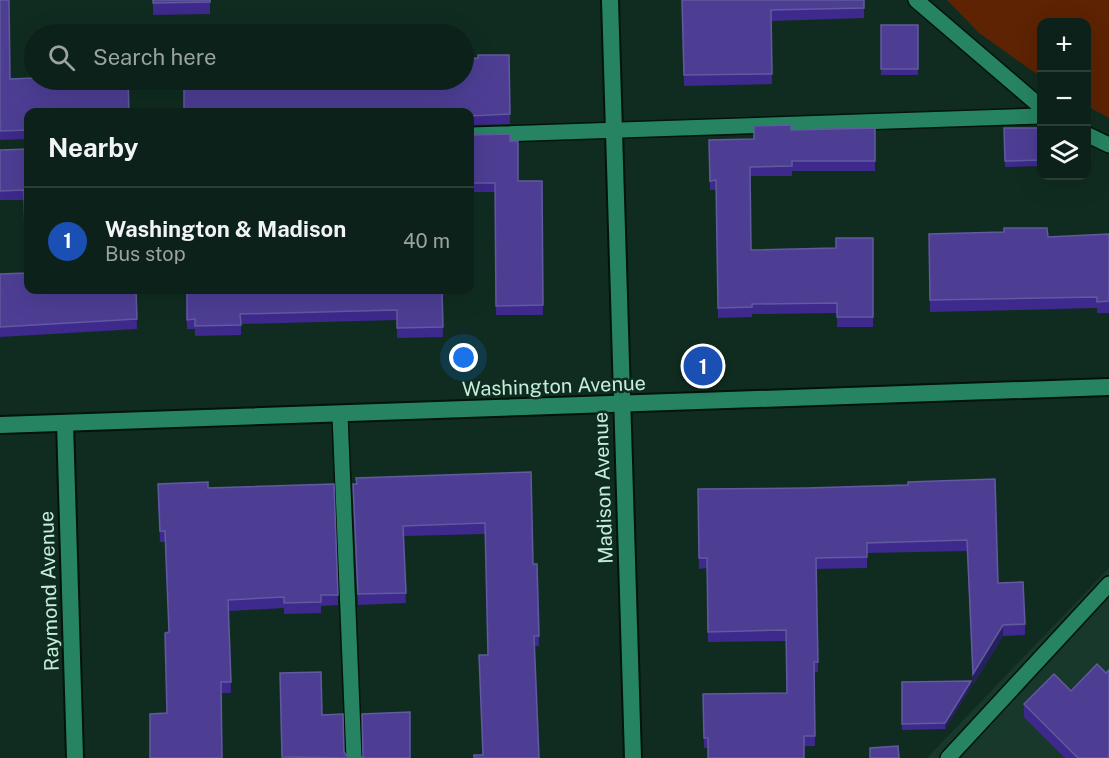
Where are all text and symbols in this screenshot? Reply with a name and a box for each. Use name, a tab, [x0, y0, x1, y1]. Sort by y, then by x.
map controls	[1037, 18, 1091, 180]
button: +	[1037, 18, 1091, 72]
search box	[24, 24, 474, 90]
icon: search	[45, 41, 78, 74]
text: Search here	[93, 44, 217, 70]
button: −	[1037, 72, 1091, 126]
button: layers	[1037, 126, 1091, 180]
text: Nearby	[48, 132, 138, 163]
text: Washington & Madison	[105, 216, 346, 242]
text: 1	[63, 229, 72, 253]
text: 40 m	[403, 229, 450, 253]
text: Bus stop	[105, 242, 186, 266]
your location	[449, 343, 478, 372]
pin: 1	[684, 344, 722, 388]
street label: Washington Avenue	[462, 371, 646, 401]
street label: Madison Avenue	[588, 412, 618, 564]
street label: Raymond Avenue	[34, 510, 64, 672]

